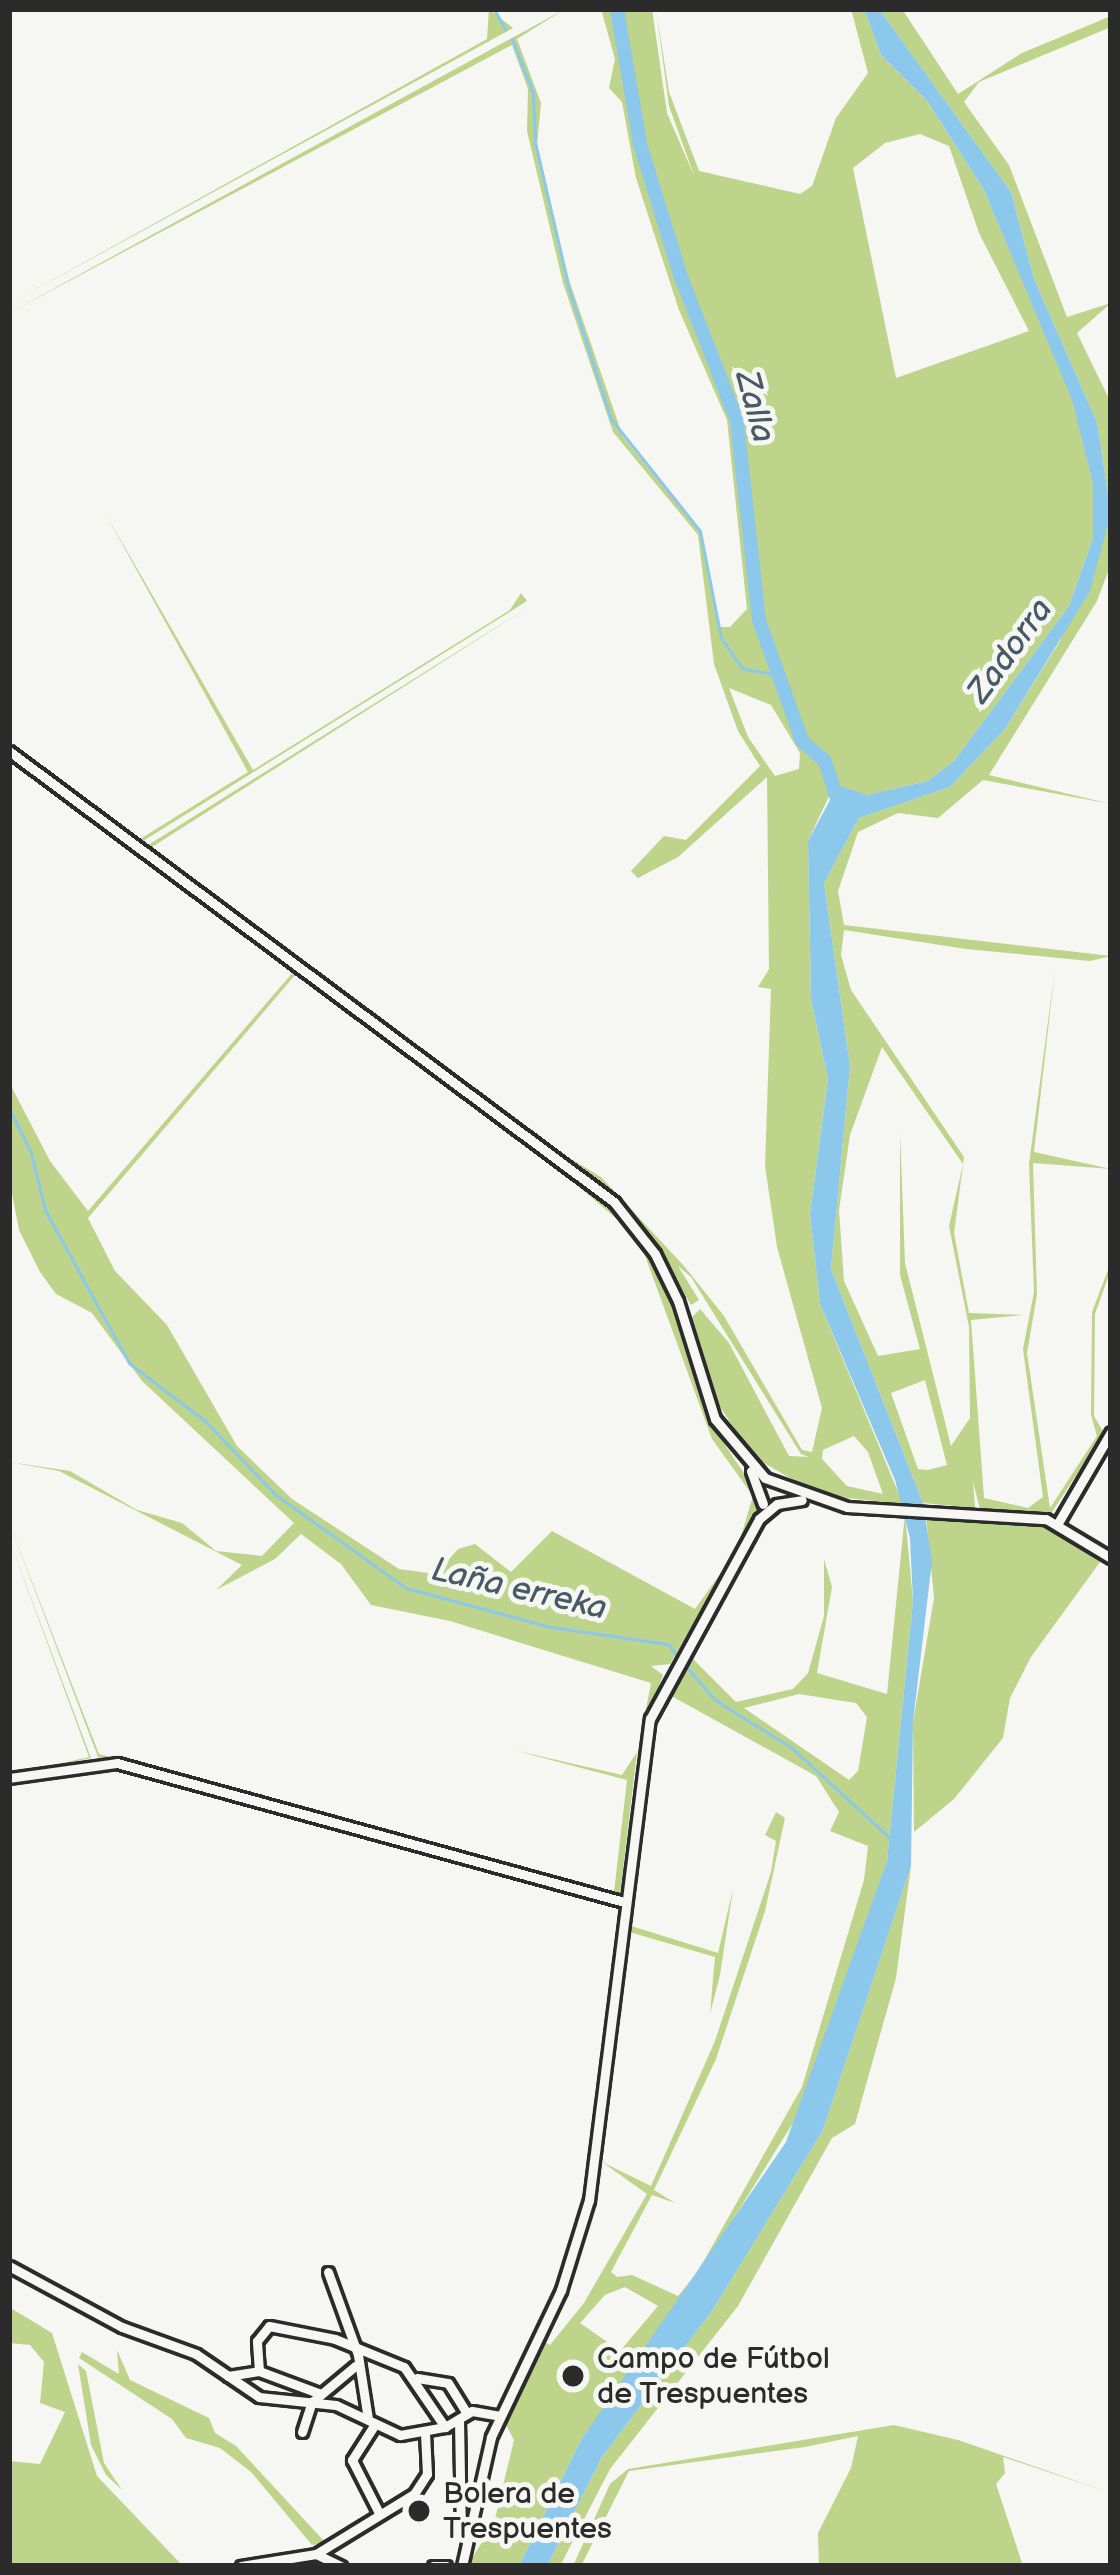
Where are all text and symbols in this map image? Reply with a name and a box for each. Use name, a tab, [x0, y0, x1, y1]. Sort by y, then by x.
water label: Zalla	[726, 367, 782, 447]
water label: Zadorra	[960, 591, 1062, 711]
water label: Laña erreka	[428, 1551, 610, 1629]
place label: Campo de Fútbol de Trespuentes	[597, 2341, 830, 2412]
marker: Campo de Fútbol de Trespuentes	[560, 2363, 586, 2389]
place label: Bolera de Trespuentes	[443, 2476, 612, 2546]
marker: Bolera de Trespuentes	[406, 2498, 432, 2524]

